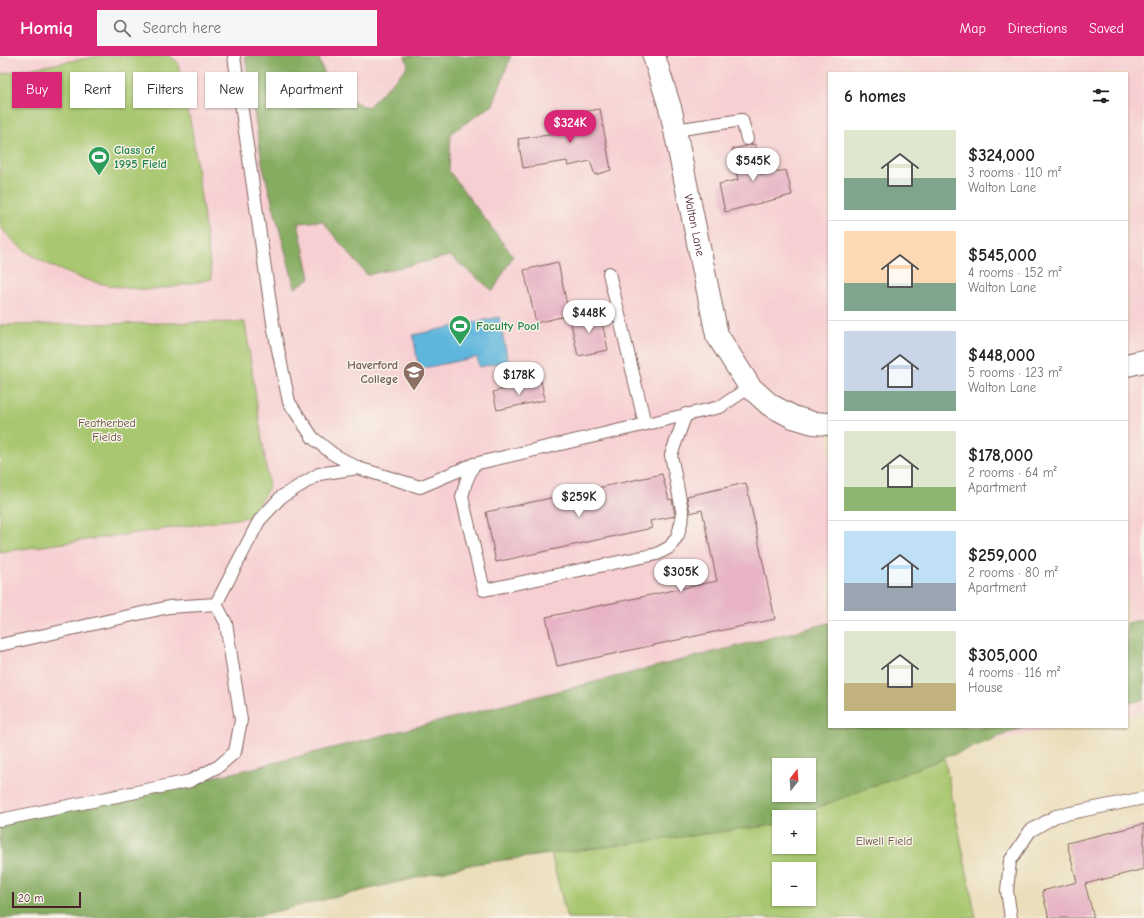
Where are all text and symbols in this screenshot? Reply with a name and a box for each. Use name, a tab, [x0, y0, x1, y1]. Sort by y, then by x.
search box	[97, 10, 377, 46]
text: Homiq	[20, 17, 73, 39]
icon: search	[111, 17, 133, 39]
text: Search here	[143, 19, 221, 37]
text: Map	[959, 20, 986, 37]
text: Directions	[1008, 20, 1067, 37]
text: Saved	[1089, 20, 1124, 37]
chip: Buy	[12, 72, 62, 108]
chip: Rent	[70, 72, 125, 108]
chip: Filters	[133, 72, 197, 108]
chip: New	[205, 72, 258, 108]
chip: Apartment	[266, 72, 357, 108]
icon: filters	[1090, 85, 1112, 107]
text: 6 homes	[844, 87, 906, 106]
pin: $324K	[542, 110, 598, 144]
text: $324K	[553, 115, 587, 130]
place label: Class of 1995 Field	[114, 143, 167, 171]
sports icon: Class of 1995 Field	[86, 144, 112, 177]
icon: home	[876, 146, 924, 194]
text: $324,000	[968, 146, 1035, 165]
pin: $545K	[725, 148, 781, 182]
text: $545K	[735, 153, 771, 168]
text: 3 rooms · 110 m²	[968, 165, 1061, 180]
text: Walton Lane	[968, 180, 1036, 195]
street label: Walton Lane	[681, 193, 708, 257]
text: $545,000	[968, 246, 1037, 265]
icon: home	[876, 247, 924, 295]
text: 4 rooms · 152 m²	[968, 265, 1062, 280]
text: Walton Lane	[968, 280, 1036, 295]
pin: $448K	[561, 300, 617, 334]
text: $448K	[572, 305, 606, 320]
sports icon: Faculty Pool	[447, 313, 473, 346]
place label: Faculty Pool	[476, 319, 539, 333]
text: $448,000	[968, 346, 1035, 365]
icon: home	[876, 347, 924, 395]
place label: Haverford College	[347, 358, 398, 386]
school or university icon: Haverford College	[401, 359, 427, 392]
pin: $178K	[491, 362, 547, 396]
text: 5 rooms · 123 m²	[968, 365, 1062, 380]
text: $178K	[503, 367, 535, 382]
text: Walton Lane	[968, 380, 1036, 395]
park label: Featherbed Fields	[78, 416, 136, 444]
text: $178,000	[968, 446, 1033, 465]
icon: home	[876, 447, 924, 495]
text: 2 rooms · 64 m²	[968, 465, 1057, 480]
text: Apartment	[968, 480, 1026, 495]
pin: $259K	[551, 484, 607, 518]
text: $259K	[561, 489, 597, 504]
text: $259,000	[968, 546, 1037, 565]
icon: home	[876, 547, 924, 595]
pin: $305K	[653, 559, 709, 593]
text: $305K	[663, 564, 699, 579]
text: 2 rooms · 80 m²	[968, 565, 1058, 580]
text: Apartment	[968, 580, 1026, 595]
text: $305,000	[968, 646, 1038, 665]
icon: home	[876, 647, 924, 695]
text: 4 rooms · 116 m²	[968, 665, 1060, 680]
text: House	[968, 680, 1003, 695]
north arrow	[772, 758, 816, 802]
map controls	[772, 758, 816, 906]
button: +	[772, 810, 816, 854]
park label: Elwell Field	[856, 834, 912, 848]
button: −	[772, 862, 816, 906]
scale bar	[12, 890, 81, 909]
text: 20 m	[18, 892, 43, 905]

